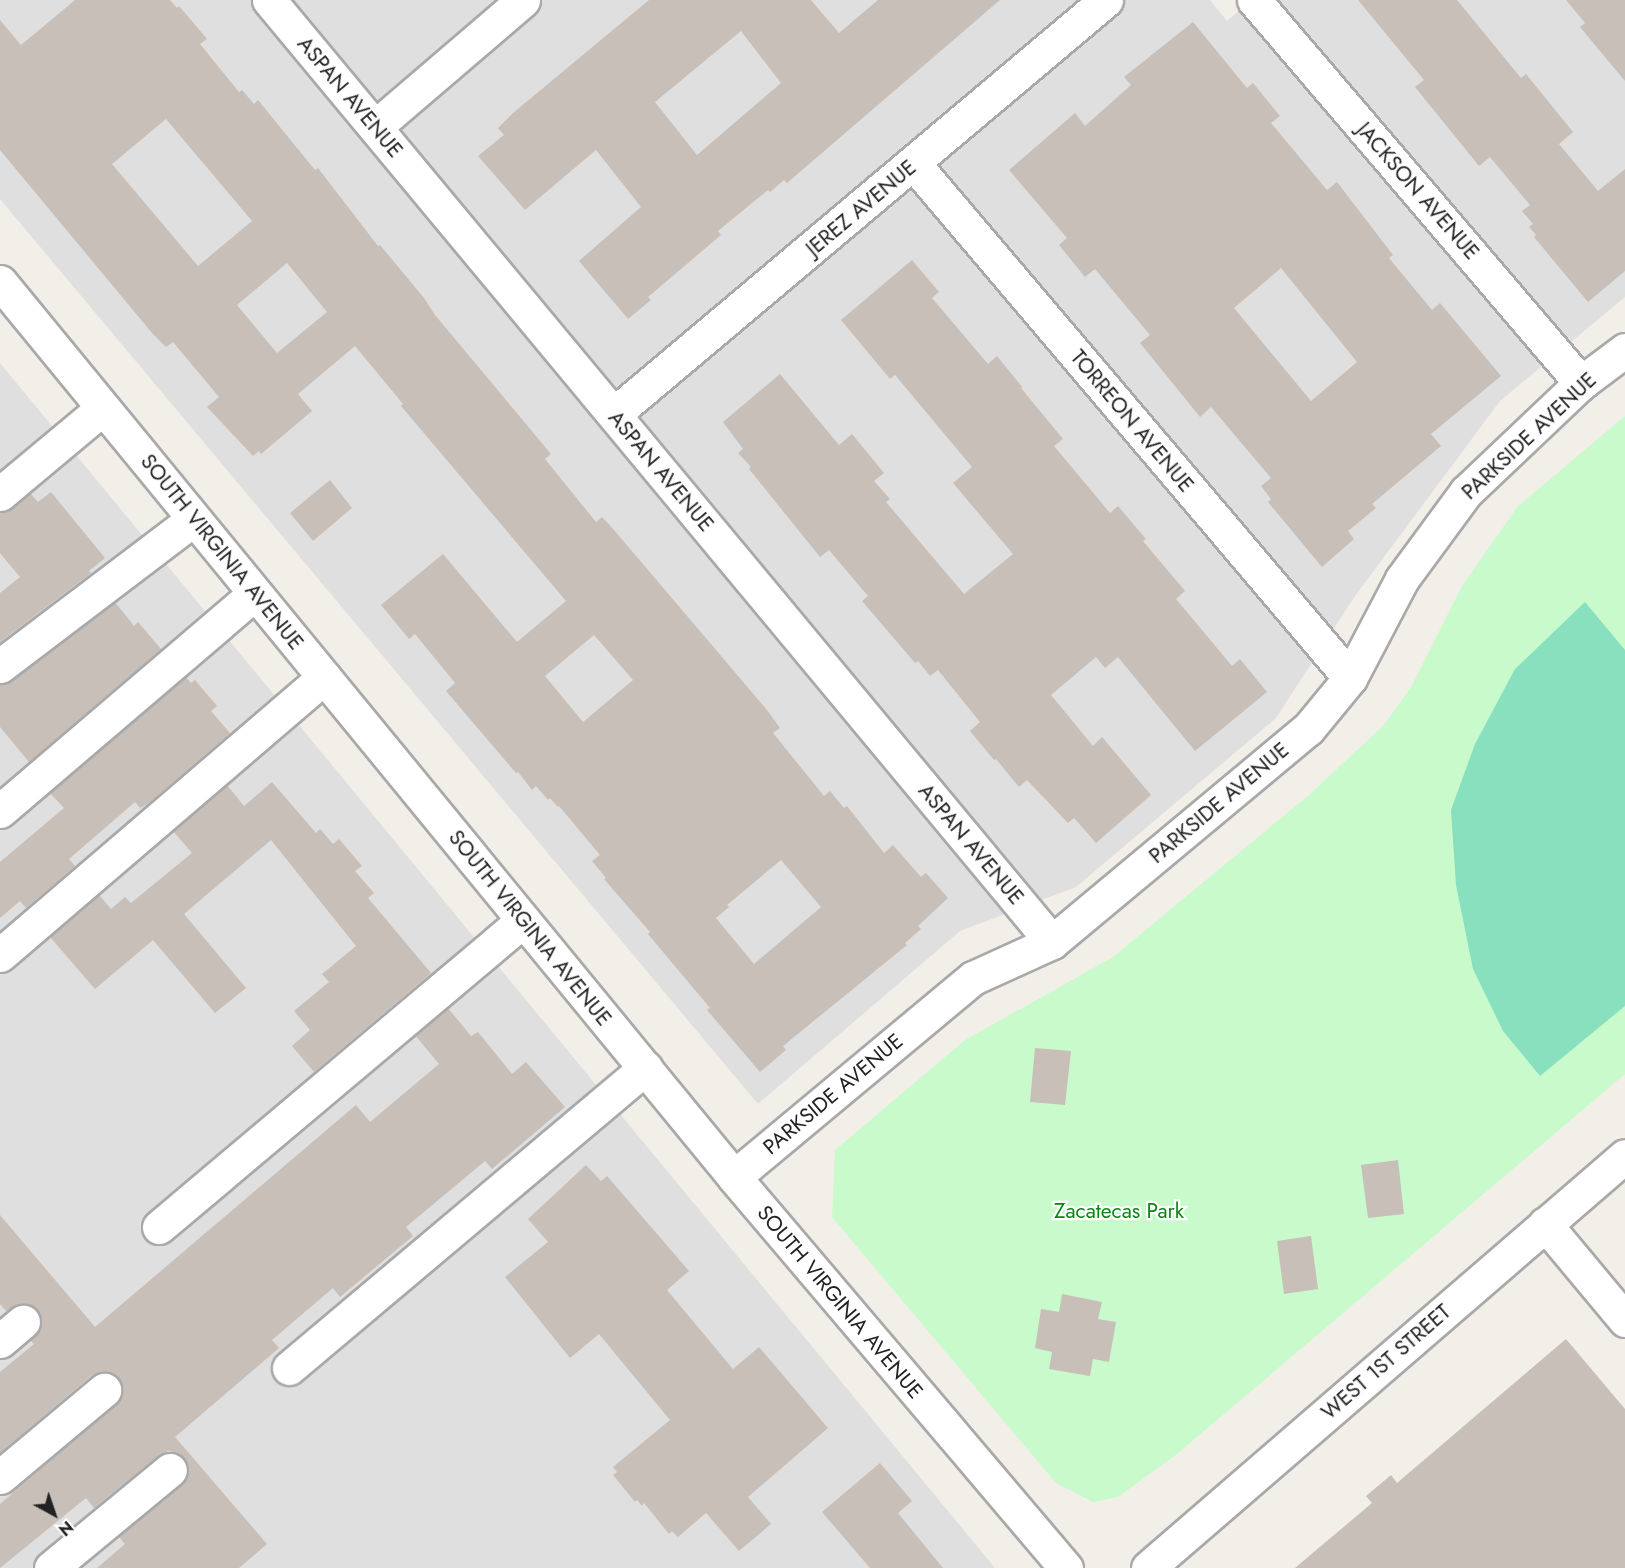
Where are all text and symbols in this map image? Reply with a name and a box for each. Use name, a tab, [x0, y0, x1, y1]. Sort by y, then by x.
street label: ASPAN AVENUE	[292, 31, 408, 163]
street label: JACKSON AVENUE	[1352, 117, 1484, 265]
street label: JEREZ AVENUE	[801, 155, 921, 261]
street label: TORREON AVENUE	[1065, 345, 1199, 497]
street label: PARKSIDE AVENUE	[1457, 367, 1601, 505]
street label: ASPAN AVENUE	[603, 405, 719, 537]
street label: SOUTH VIRGINIA AVENUE	[135, 449, 309, 655]
street label: PARKSIDE AVENUE	[1144, 737, 1294, 869]
street label: ASPAN AVENUE	[913, 778, 1029, 910]
street label: SOUTH VIRGINIA AVENUE	[443, 825, 617, 1031]
street label: PARKSIDE AVENUE	[758, 1028, 908, 1160]
park label: Zacatecas Park	[1054, 1198, 1184, 1224]
street label: SOUTH VIRGINIA AVENUE	[752, 1200, 928, 1404]
street label: WEST 1ST STREET	[1316, 1299, 1456, 1425]
north arrow	[24, 1484, 84, 1544]
text: N	[54, 1515, 78, 1541]

